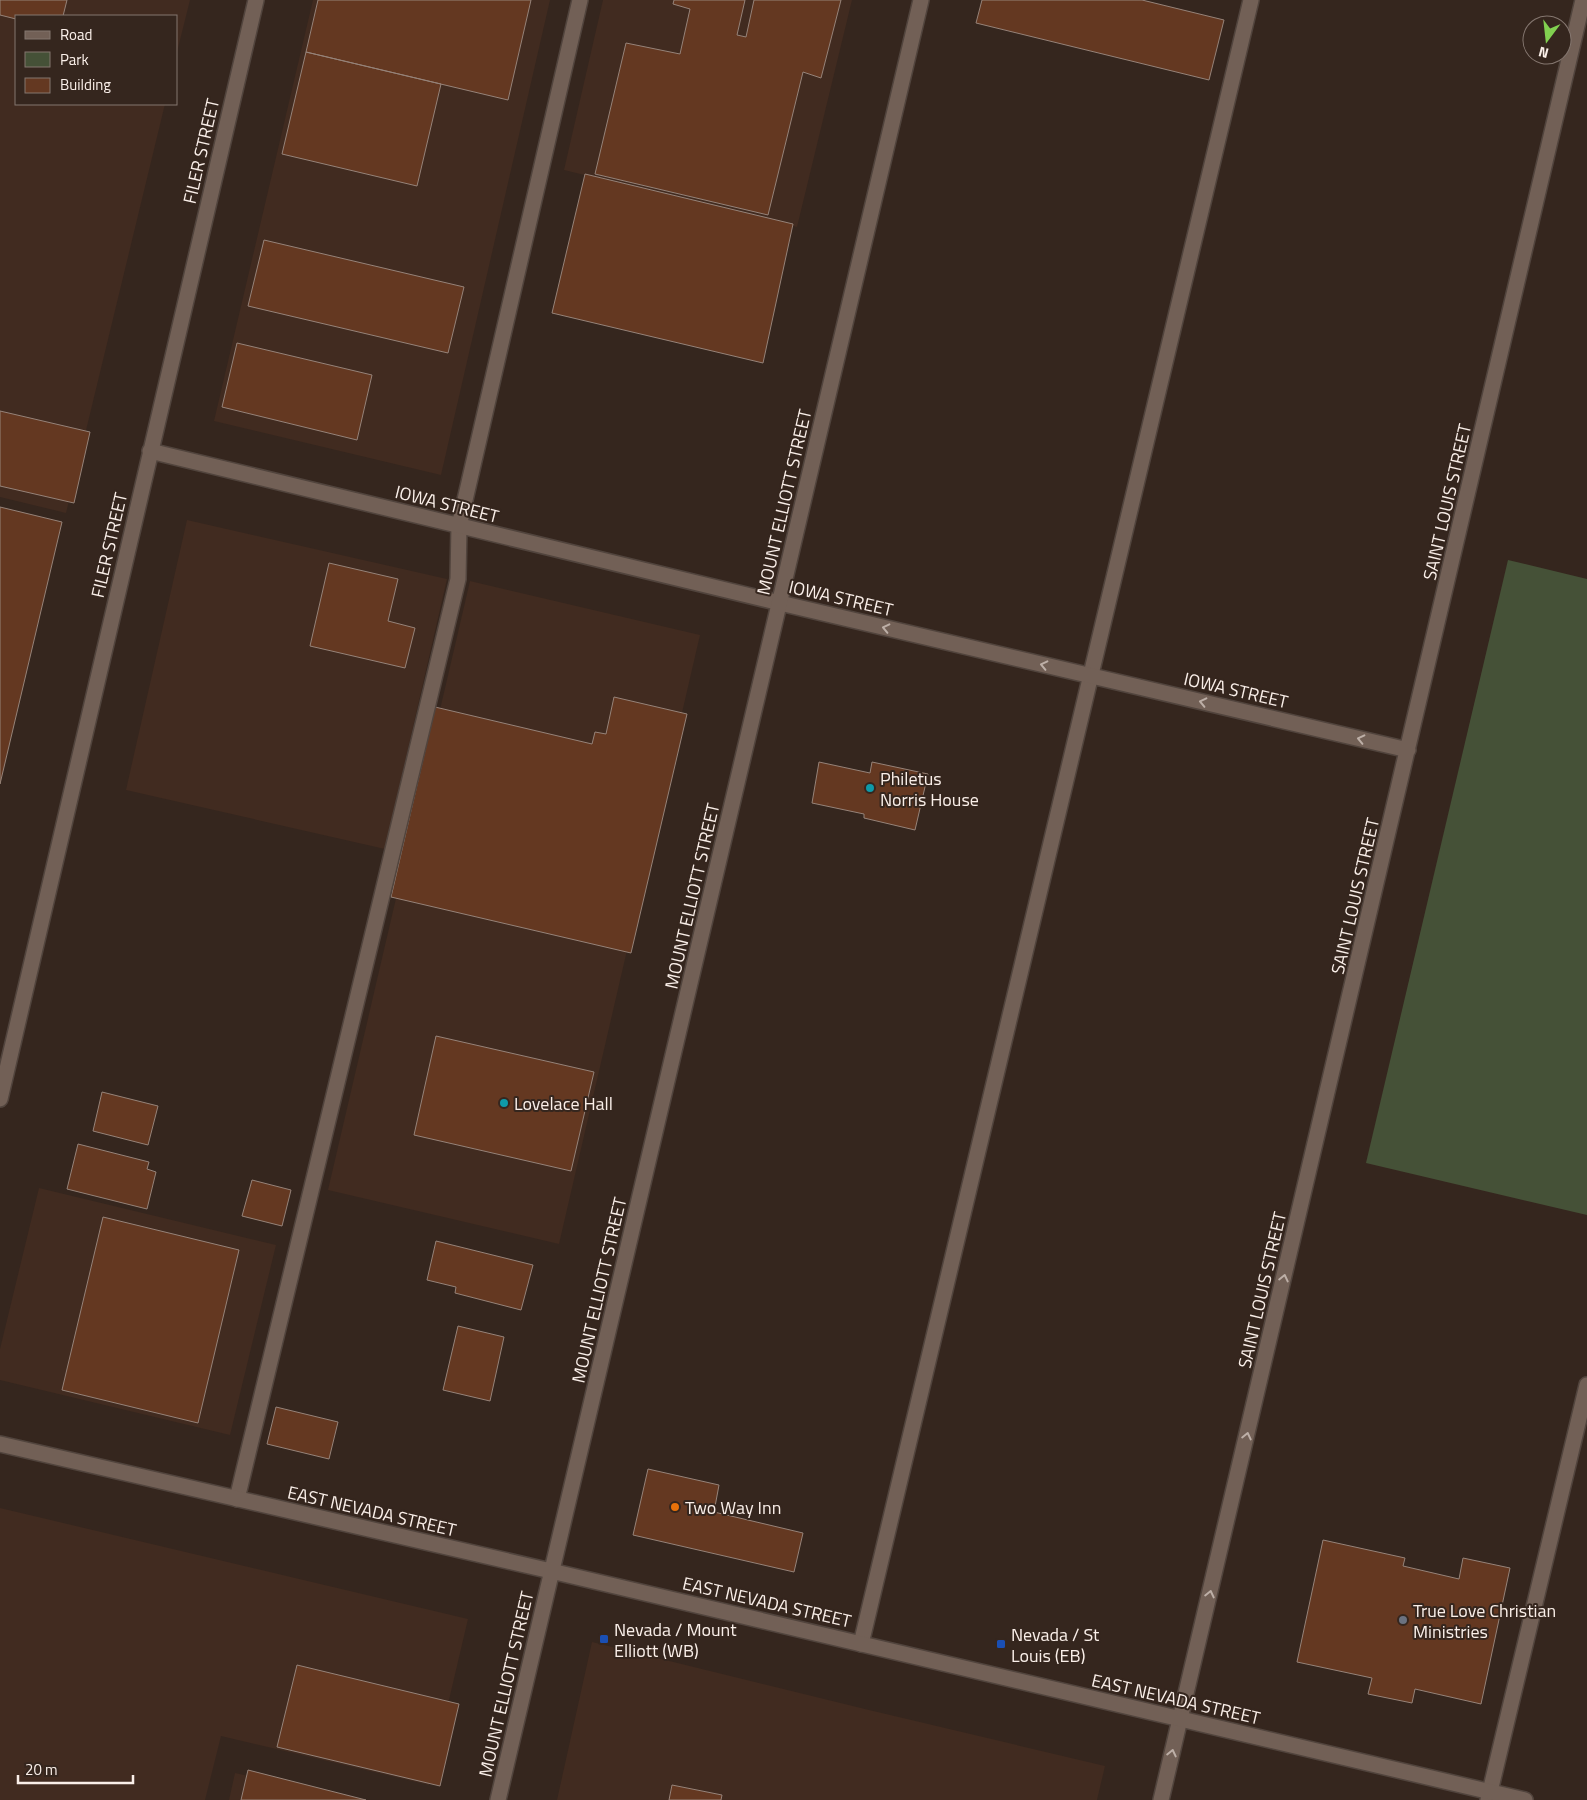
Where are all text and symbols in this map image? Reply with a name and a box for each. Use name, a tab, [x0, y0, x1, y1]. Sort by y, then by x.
legend	[15, 15, 178, 105]
north arrow	[1522, 15, 1572, 65]
text: Road	[60, 23, 92, 46]
text: N	[1536, 42, 1551, 64]
text: Park	[60, 48, 89, 71]
text: Building	[60, 73, 111, 96]
street label: FILER STREET	[176, 95, 226, 206]
street label: MOUNT ELLIOTT STREET	[749, 406, 819, 598]
street label: SAINT LOUIS STREET	[1416, 421, 1478, 583]
street label: IOWA STREET	[392, 478, 502, 530]
street label: FILER STREET	[84, 489, 134, 600]
street label: IOWA STREET	[786, 573, 896, 623]
one-way arrow	[882, 623, 891, 634]
one-way arrow	[1040, 660, 1049, 671]
street label: IOWA STREET	[1181, 665, 1291, 715]
one-way arrow	[1198, 697, 1207, 708]
one-way arrow	[1356, 734, 1365, 745]
place label: Philetus Norris House	[880, 765, 979, 813]
marker: Philetus Norris House	[864, 782, 876, 794]
street label: MOUNT ELLIOTT STREET	[657, 800, 727, 992]
street label: SAINT LOUIS STREET	[1324, 815, 1386, 977]
place label: Lovelace Hall	[514, 1090, 613, 1117]
marker: Lovelace Hall	[498, 1097, 510, 1109]
street label: MOUNT ELLIOTT STREET	[564, 1194, 634, 1386]
street label: SAINT LOUIS STREET	[1231, 1209, 1293, 1371]
one-way arrow	[1278, 1274, 1289, 1282]
one-way arrow	[1241, 1432, 1252, 1441]
street label: EAST NEVADA STREET	[285, 1478, 459, 1544]
place label: Two Way Inn	[685, 1494, 781, 1521]
marker: Two Way Inn	[669, 1501, 681, 1513]
street label: EAST NEVADA STREET	[680, 1569, 854, 1635]
street label: MOUNT ELLIOTT STREET	[471, 1588, 541, 1780]
one-way arrow	[1204, 1590, 1215, 1599]
place label: True Love Christian Ministries	[1413, 1597, 1556, 1645]
marker: True Love Christian Ministries	[1397, 1614, 1409, 1626]
place label: Nevada / Mount Elliott (WB)	[614, 1616, 737, 1664]
place label: Nevada / St Louis (EB)	[1011, 1621, 1100, 1669]
marker: Nevada / Mount Elliott (WB)	[598, 1633, 610, 1645]
marker: Nevada / St Louis (EB)	[995, 1638, 1007, 1650]
street label: EAST NEVADA STREET	[1089, 1666, 1263, 1732]
one-way arrow	[1166, 1748, 1177, 1757]
scale bar	[18, 1752, 132, 1784]
text: 20 m	[25, 1758, 58, 1781]

